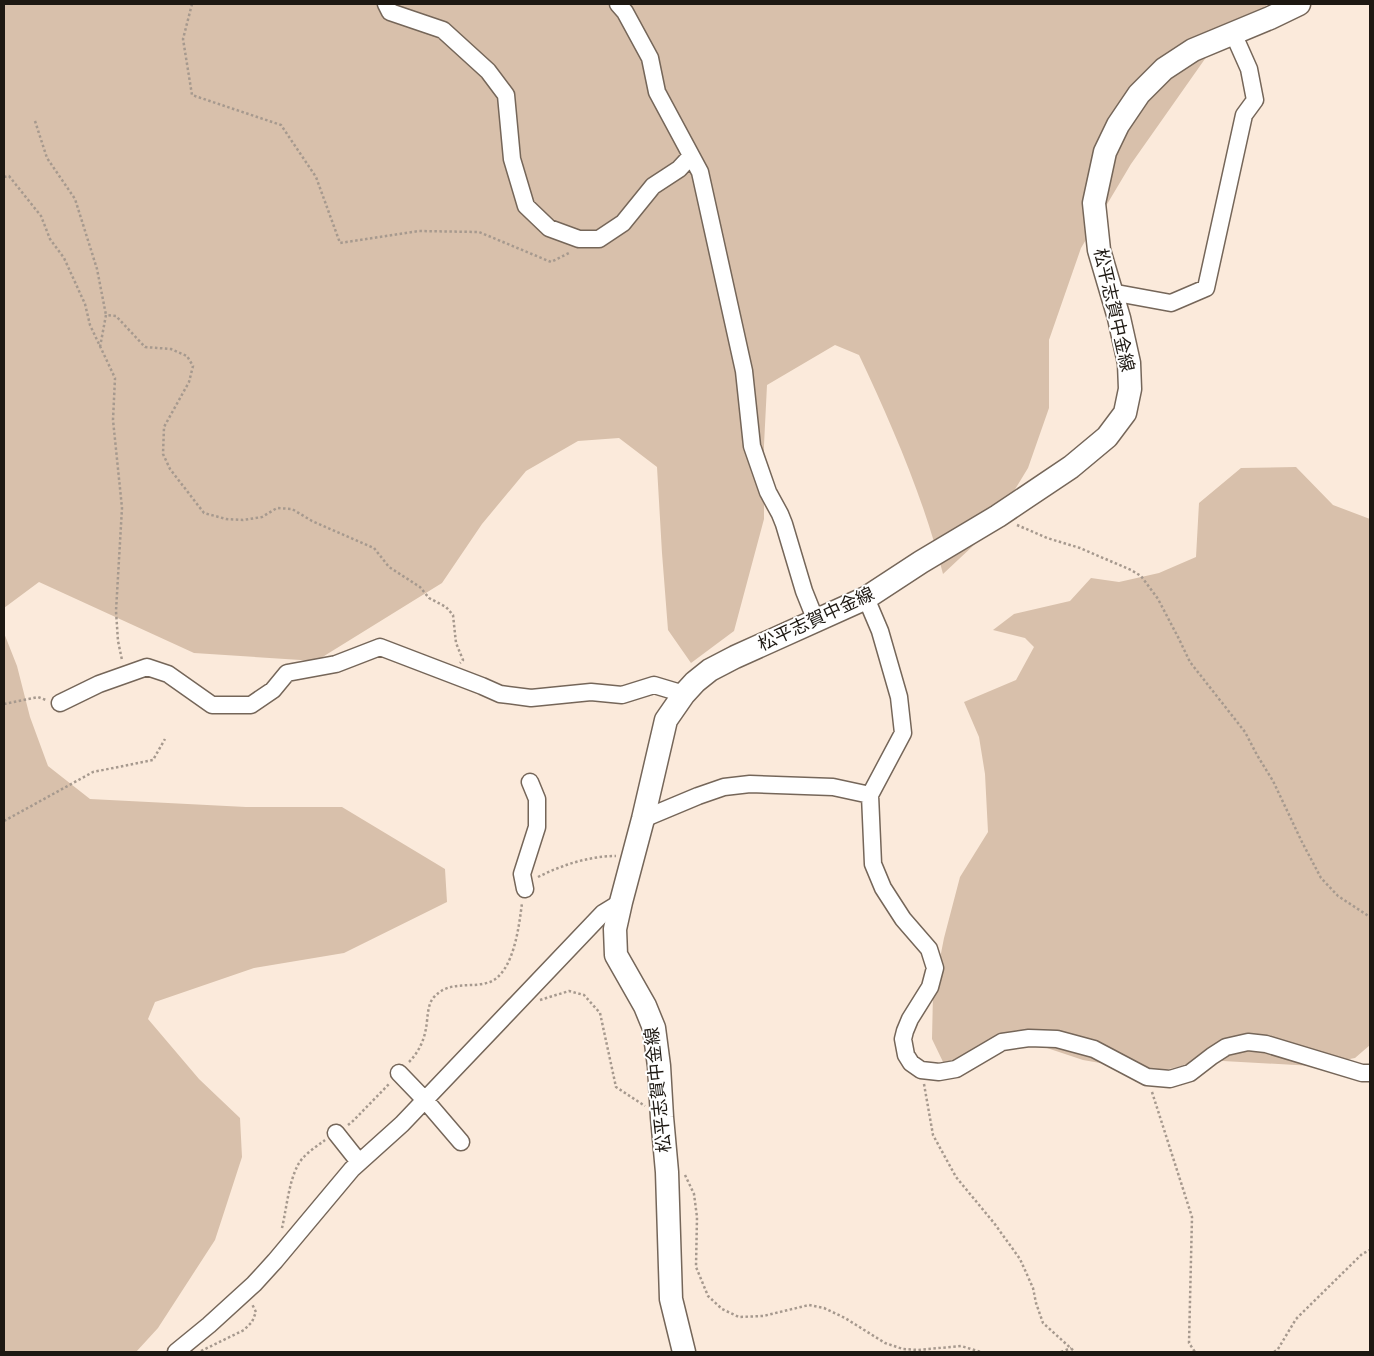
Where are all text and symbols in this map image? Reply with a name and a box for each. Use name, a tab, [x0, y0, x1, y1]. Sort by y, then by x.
street label: 松平志賀中金線	[1090, 246, 1139, 374]
street label: 松平志賀中金線	[754, 582, 877, 655]
street label: 松平志賀中金線	[640, 1026, 675, 1154]

